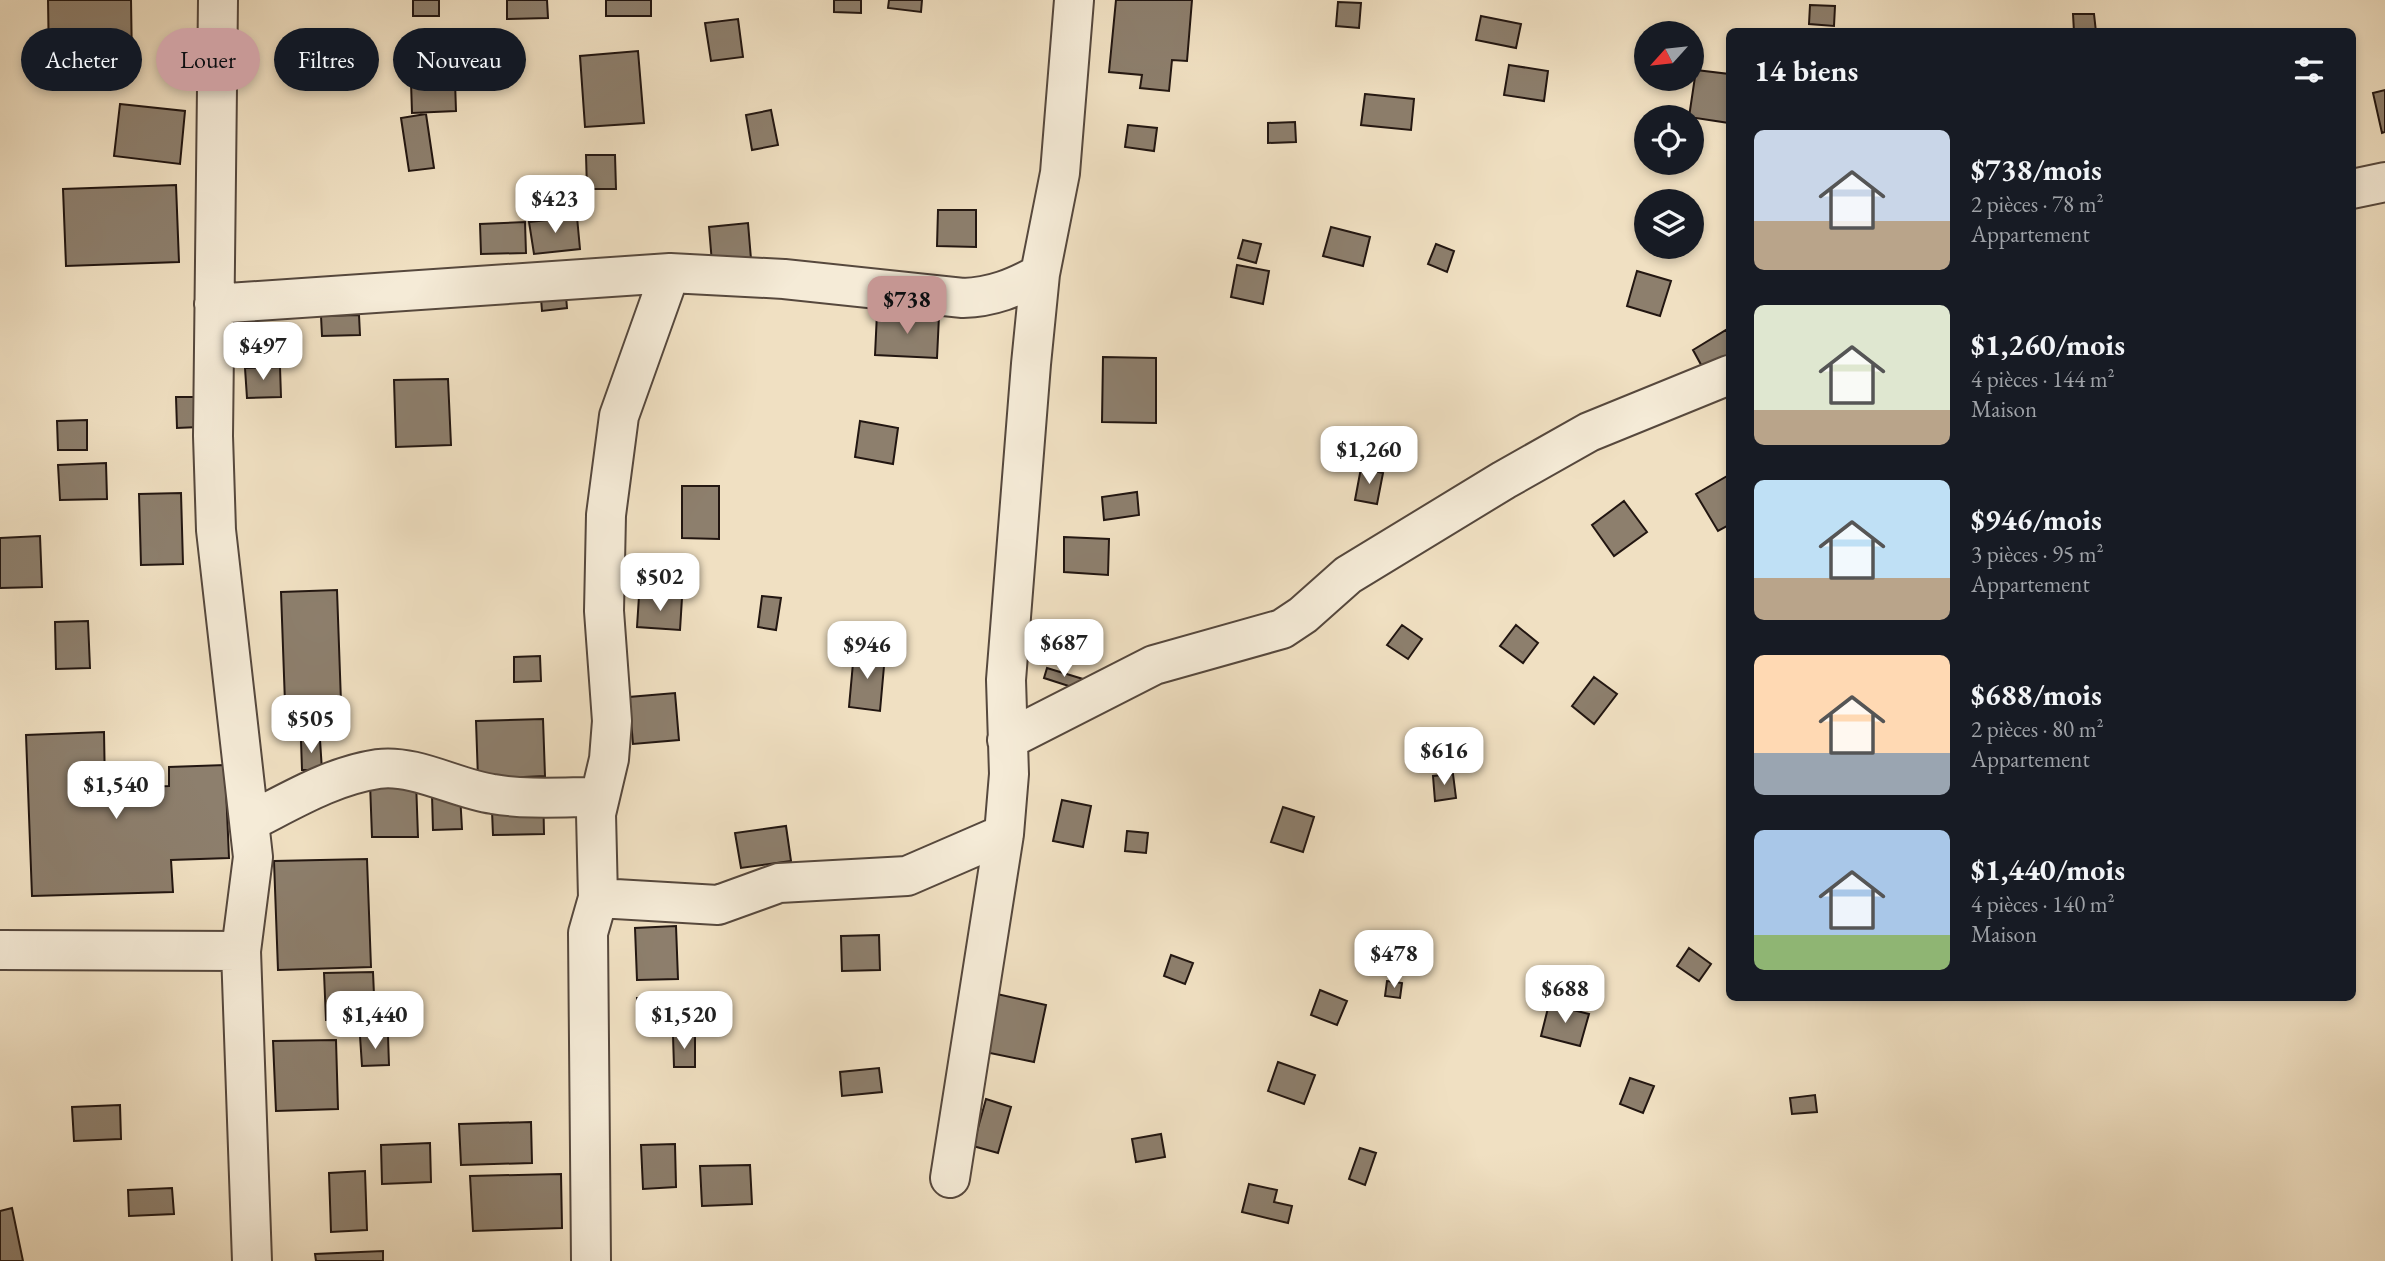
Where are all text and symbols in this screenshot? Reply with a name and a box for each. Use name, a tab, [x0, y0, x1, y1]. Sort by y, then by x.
north arrow	[1634, 21, 1704, 91]
map controls	[1634, 21, 1704, 259]
chip: Acheter	[21, 28, 142, 91]
chip: Louer	[156, 28, 260, 91]
chip: Filtres	[274, 28, 379, 91]
chip: Nouveau	[393, 28, 526, 91]
text: 14 biens	[1754, 51, 1858, 90]
icon: filters	[2290, 51, 2328, 89]
button: locate	[1634, 105, 1704, 175]
text: $738/mois	[1971, 150, 2102, 189]
icon: home	[1810, 158, 1894, 242]
pin: $423	[514, 176, 596, 235]
text: $423	[531, 183, 579, 213]
button: layers	[1634, 189, 1704, 259]
text: 2 pièces · 78 m²	[1971, 189, 2104, 219]
text: Appartement	[1971, 219, 2090, 249]
pin: $738	[866, 276, 948, 336]
text: $738	[883, 284, 931, 314]
pin: $497	[222, 322, 304, 382]
text: $1,260/mois	[1971, 325, 2125, 364]
text: $497	[239, 330, 287, 360]
icon: home	[1810, 333, 1894, 417]
text: 4 pièces · 144 m²	[1971, 364, 2115, 394]
text: Maison	[1971, 394, 2037, 424]
pin: $1,260	[1312, 426, 1426, 486]
text: $1,260	[1337, 434, 1401, 464]
text: $946/mois	[1971, 500, 2102, 539]
icon: home	[1810, 508, 1894, 592]
text: 3 pièces · 95 m²	[1971, 539, 2104, 569]
pin: $502	[619, 554, 701, 613]
text: $502	[636, 561, 684, 591]
text: Appartement	[1971, 569, 2090, 599]
pin: $687	[1023, 620, 1105, 679]
pin: $946	[826, 622, 908, 681]
text: $687	[1040, 627, 1088, 657]
text: $946	[843, 629, 891, 659]
text: $688/mois	[1971, 675, 2102, 714]
icon: home	[1810, 683, 1894, 767]
pin: $505	[270, 696, 352, 755]
text: $505	[287, 703, 335, 733]
text: 2 pièces · 80 m²	[1971, 714, 2104, 744]
pin: $616	[1403, 728, 1485, 787]
text: $616	[1420, 735, 1468, 765]
text: Appartement	[1971, 744, 2090, 774]
pin: $1,540	[59, 762, 173, 821]
text: $1,540	[84, 769, 148, 799]
text: $1,440/mois	[1971, 850, 2125, 889]
icon: home	[1810, 858, 1894, 942]
text: 4 pièces · 140 m²	[1971, 889, 2115, 919]
text: Maison	[1971, 919, 2037, 949]
pin: $478	[1353, 930, 1435, 990]
text: $478	[1370, 938, 1418, 968]
pin: $688	[1524, 965, 1606, 1025]
text: $688	[1541, 973, 1589, 1003]
pin: $1,440	[318, 992, 432, 1051]
pin: $1,520	[627, 992, 741, 1051]
text: $1,440	[343, 999, 407, 1029]
text: $1,520	[652, 999, 716, 1029]

